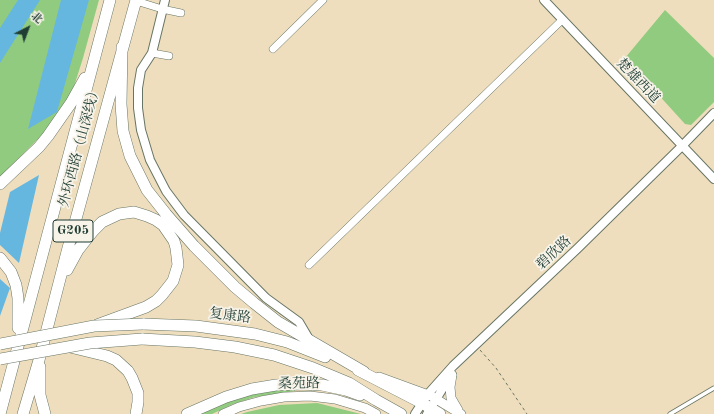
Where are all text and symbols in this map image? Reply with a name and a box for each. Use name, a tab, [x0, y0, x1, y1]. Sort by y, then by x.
north arrow	[8, 8, 48, 48]
text: 北	[29, 11, 44, 26]
street label: 楚雄西道	[613, 55, 663, 107]
street label: 外环西路（山深线）	[56, 83, 104, 209]
road number: G205	[53, 220, 93, 242]
street label: 碧欣路	[533, 233, 575, 273]
street label: 复康路	[208, 305, 252, 327]
street label: 桑苑路	[278, 375, 320, 393]

